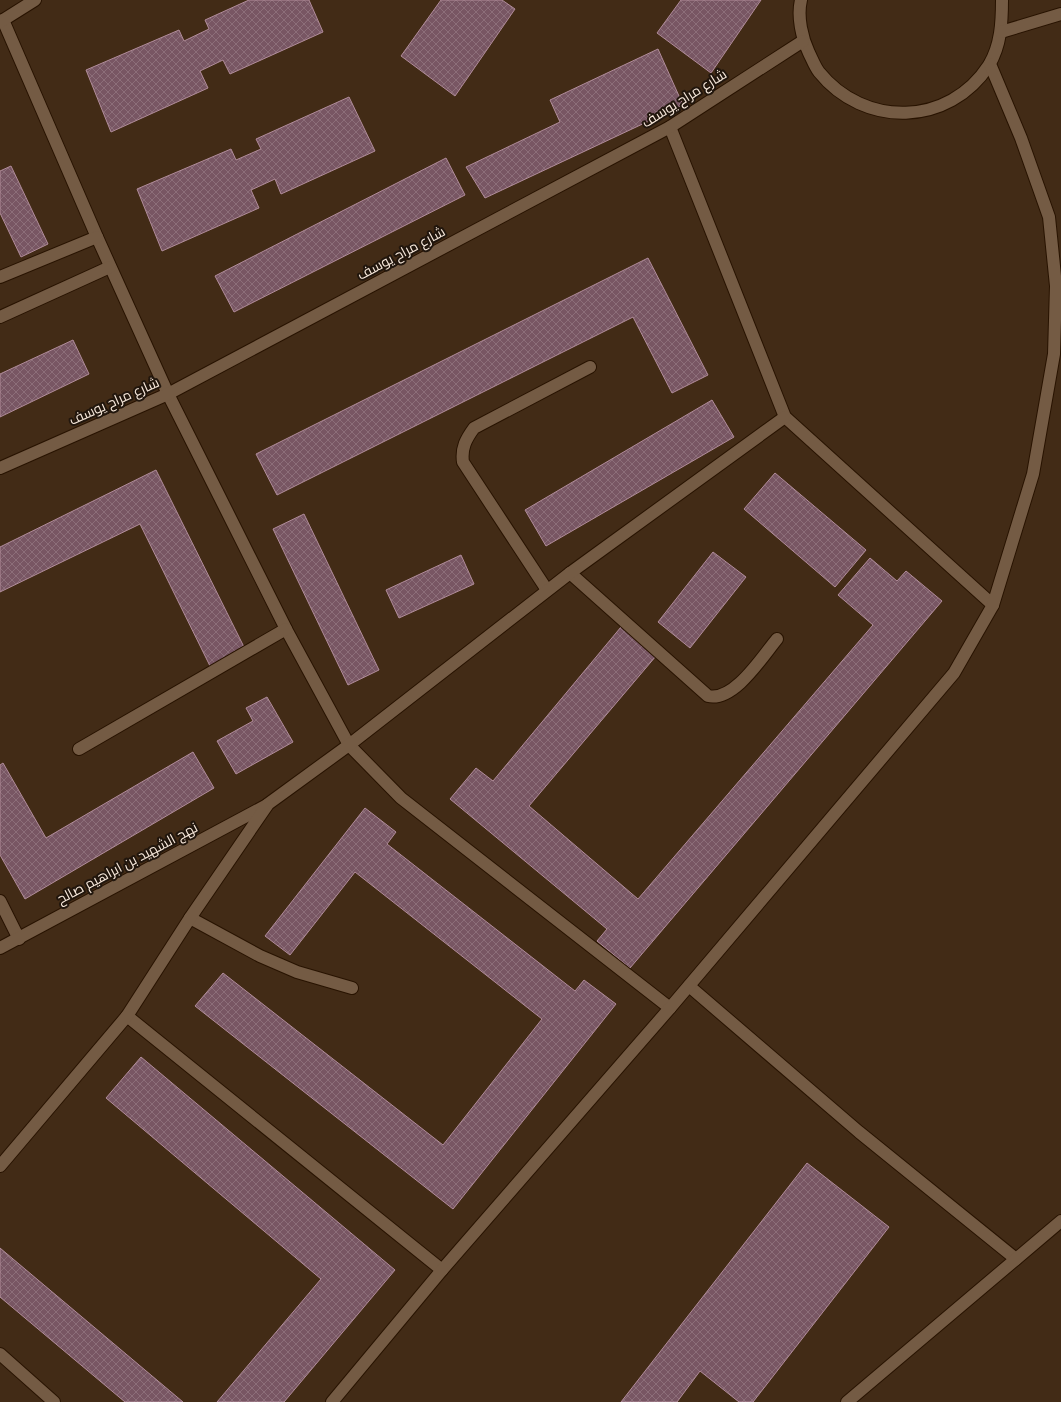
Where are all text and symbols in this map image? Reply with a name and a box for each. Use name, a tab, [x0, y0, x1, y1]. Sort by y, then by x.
street label: شارع مراح يوسف	[638, 65, 730, 131]
street label: شارع مراح يوسف	[354, 222, 448, 284]
street label: شارع مراح يوسف	[66, 373, 162, 429]
street label: نهج الشهيد بن ابراهيم صالح	[53, 818, 201, 909]

